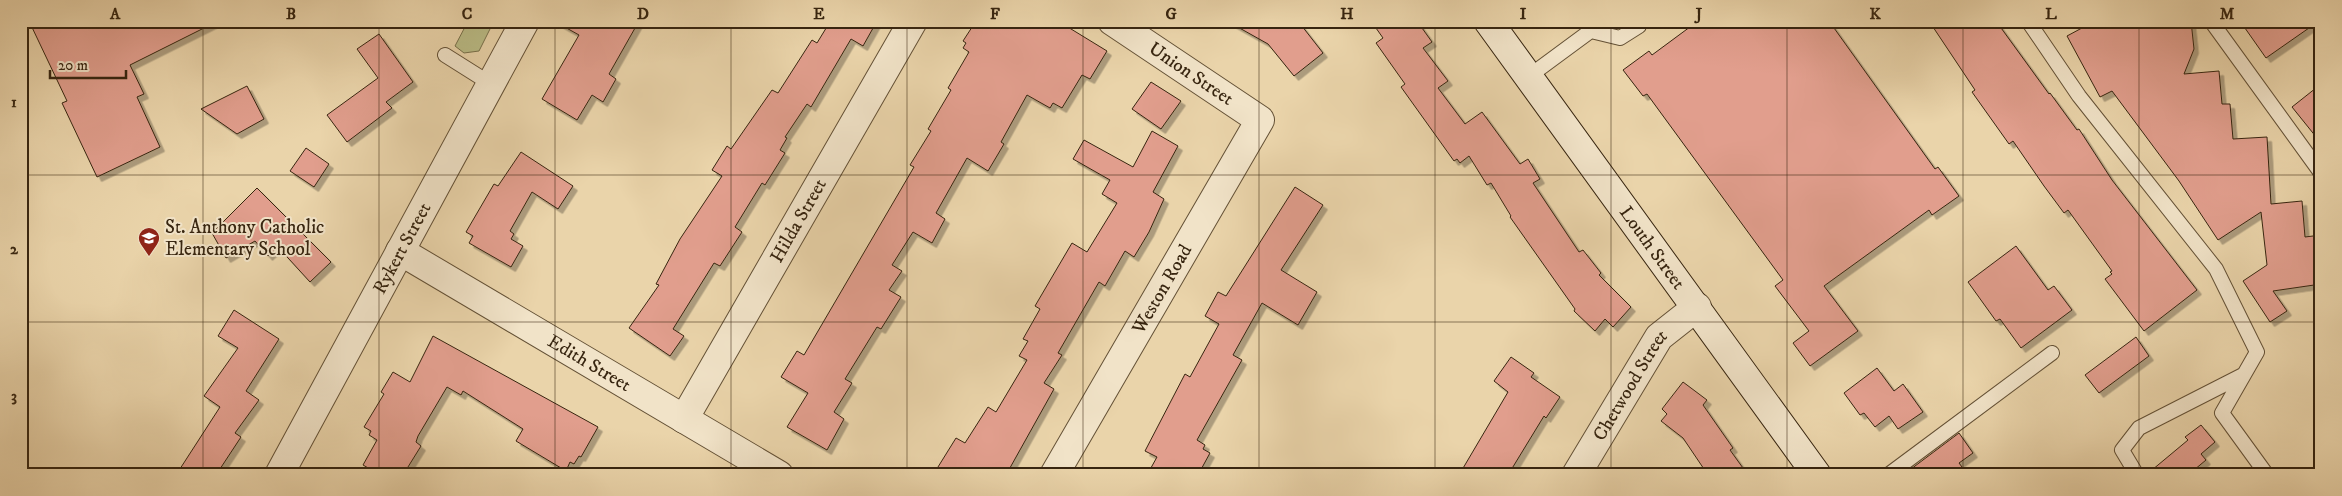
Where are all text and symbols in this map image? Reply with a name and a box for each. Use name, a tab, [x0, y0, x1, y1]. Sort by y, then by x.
text: A	[109, 4, 121, 24]
text: B	[286, 4, 296, 24]
text: C	[462, 4, 472, 24]
text: D	[637, 4, 649, 24]
text: E	[813, 4, 825, 24]
text: F	[990, 4, 1000, 24]
text: G	[1165, 4, 1177, 24]
text: H	[1340, 4, 1354, 24]
text: I	[1520, 4, 1527, 24]
text: J	[1694, 4, 1703, 24]
text: K	[1869, 4, 1881, 24]
text: L	[2045, 4, 2057, 24]
text: M	[2220, 4, 2235, 24]
street label: Union Street	[1144, 37, 1238, 111]
scale bar	[50, 48, 126, 80]
text: 20 m	[58, 56, 88, 75]
text: 1	[11, 92, 17, 112]
street label: Hilda Street	[765, 174, 831, 267]
street label: Rykert Street	[368, 198, 436, 298]
street label: Louth Street	[1614, 202, 1690, 294]
place label: St. Anthony Catholic Elementary School	[165, 216, 324, 261]
school or university icon: St. Anthony Catholic Elementary School	[137, 226, 161, 257]
text: 2	[10, 239, 19, 259]
street label: Weston Road	[1126, 240, 1197, 339]
street label: Chetwood Street	[1588, 324, 1671, 445]
street label: Edith Street	[544, 329, 635, 396]
text: 3	[11, 386, 17, 406]

